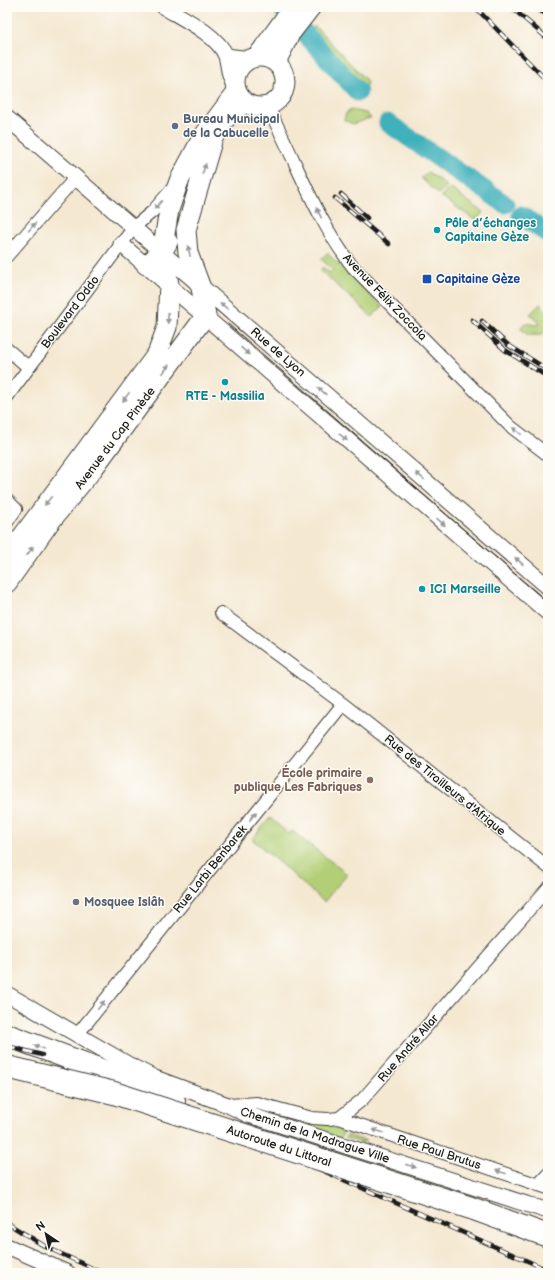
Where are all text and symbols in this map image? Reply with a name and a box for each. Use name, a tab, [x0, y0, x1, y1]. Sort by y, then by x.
place label: Bureau Municipal de la Cabucelle	[183, 112, 279, 141]
marker: Bureau Municipal de la Cabucelle	[170, 121, 180, 131]
one-way arrow	[201, 163, 207, 175]
one-way arrow	[153, 200, 162, 210]
one-way arrow	[316, 207, 322, 218]
place label: Pôle d’échanges Capitaine Gèze	[445, 216, 536, 245]
one-way arrow	[28, 222, 37, 232]
marker: Pôle d’échanges Capitaine Gèze	[432, 225, 442, 235]
one-way arrow	[185, 245, 191, 257]
street label: Avenue Félix Zoccola	[339, 251, 430, 344]
place label: Capitaine Gèze	[436, 272, 520, 287]
street label: Boulevard Oddo	[38, 273, 103, 352]
marker: Capitaine Gèze	[421, 273, 433, 285]
one-way arrow	[219, 301, 229, 310]
one-way arrow	[165, 312, 171, 325]
street label: Rue de Lyon	[247, 324, 308, 380]
one-way arrow	[240, 347, 251, 356]
one-way arrow	[162, 364, 171, 375]
marker: RTE - Massilia	[220, 377, 230, 387]
street label: Avenue du Cap Pinède	[72, 384, 159, 492]
one-way arrow	[317, 386, 327, 396]
place label: RTE - Massilia	[185, 389, 265, 404]
one-way arrow	[122, 391, 130, 402]
one-way arrow	[512, 427, 523, 436]
one-way arrow	[338, 432, 349, 441]
one-way arrow	[415, 472, 425, 481]
one-way arrow	[44, 495, 52, 506]
one-way arrow	[437, 517, 446, 526]
one-way arrow	[26, 546, 34, 557]
one-way arrow	[513, 557, 524, 566]
place label: ICI Marseille	[430, 582, 501, 597]
marker: ICI Marseille	[417, 584, 427, 594]
street label: Rue des Tirailleurs d'Afrique	[381, 732, 508, 839]
place label: École primaire publique Les Fabriques	[234, 764, 362, 795]
marker: École primaire publique Les Fabriques	[365, 775, 375, 785]
one-way arrow	[248, 810, 257, 821]
street label: Rue Larbi Benbarek	[170, 822, 251, 916]
place label: Mosquee Islâh	[84, 895, 164, 910]
marker: Mosquee Islâh	[71, 897, 81, 907]
one-way arrow	[97, 999, 106, 1010]
street label: Rue André Allar	[375, 1011, 442, 1085]
one-way arrow	[33, 1043, 45, 1049]
street label: Chemin de la Madrague Ville	[238, 1104, 391, 1167]
street label: Autoroute du Littoral	[225, 1122, 333, 1170]
one-way arrow	[371, 1128, 383, 1134]
street label: Rue Paul Brutus	[395, 1132, 483, 1173]
one-way arrow	[405, 1163, 417, 1169]
one-way arrow	[495, 1169, 507, 1175]
north arrow	[26, 1214, 66, 1254]
text: N	[33, 1219, 48, 1234]

